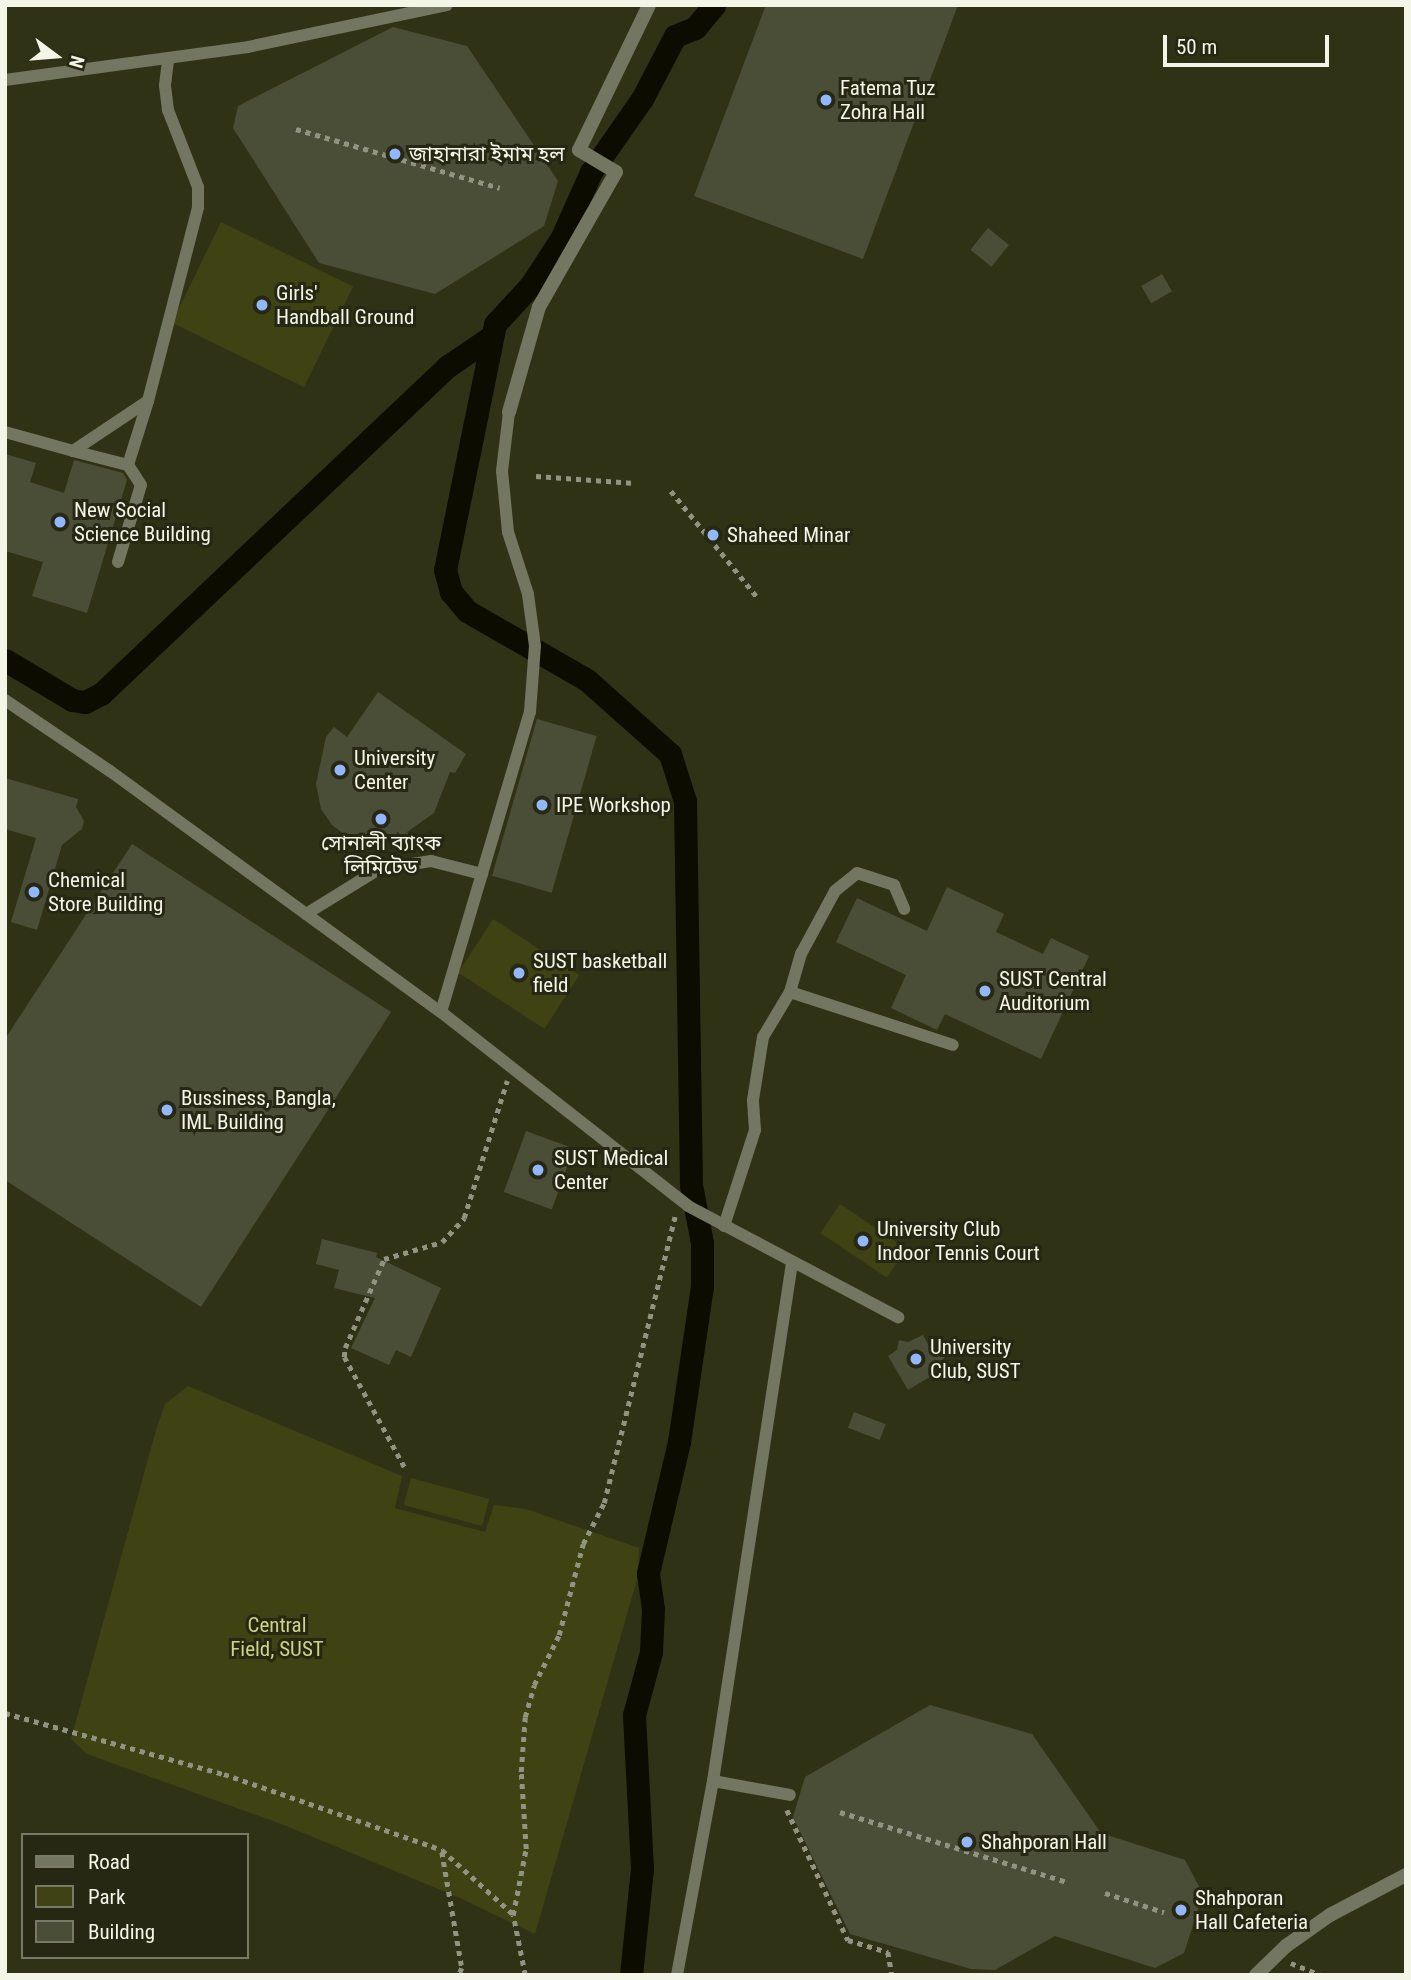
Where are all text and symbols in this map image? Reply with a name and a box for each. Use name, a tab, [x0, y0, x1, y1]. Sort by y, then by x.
north arrow	[21, 21, 91, 91]
scale bar	[1166, 21, 1332, 65]
text: 50 m	[1176, 35, 1217, 59]
text: N	[64, 53, 89, 71]
place label: Fatema Tuz Zohra Hall	[840, 75, 936, 125]
marker: Fatema Tuz Zohra Hall	[818, 92, 834, 108]
place label: জাহানারা ইমাম হল	[409, 141, 565, 167]
marker: জাহানারা ইমাম হল	[387, 146, 403, 162]
place label: Girls' Handball Ground	[276, 280, 414, 330]
marker: Girls' Handball Ground	[254, 297, 270, 313]
place label: New Social Science Building	[74, 497, 211, 547]
marker: New Social Science Building	[52, 514, 68, 530]
place label: Shaheed Minar	[727, 522, 850, 548]
marker: Shaheed Minar	[705, 527, 721, 543]
place label: University Center	[354, 745, 435, 795]
marker: University Center	[332, 762, 348, 778]
place label: IPE Workshop	[556, 792, 671, 818]
marker: IPE Workshop	[534, 797, 550, 813]
marker: সোনালী ব্যাংক লিমিটেড	[373, 811, 389, 827]
place label: সোনালী ব্যাংক লিমিটেড	[321, 830, 441, 880]
place label: Chemical Store Building	[48, 867, 163, 917]
marker: Chemical Store Building	[26, 884, 42, 900]
place label: SUST basketball field	[533, 948, 668, 998]
marker: SUST basketball field	[511, 965, 527, 981]
place label: SUST Central Auditorium	[999, 966, 1107, 1016]
marker: SUST Central Auditorium	[977, 983, 993, 999]
place label: Bussiness, Bangla, IML Building	[181, 1085, 336, 1135]
marker: Bussiness, Bangla, IML Building	[159, 1102, 175, 1118]
place label: SUST Medical Center	[554, 1145, 669, 1195]
marker: SUST Medical Center	[528, 1160, 548, 1180]
place label: University Club Indoor Tennis Court	[877, 1216, 1040, 1266]
marker: University Club Indoor Tennis Court	[855, 1233, 871, 1249]
place label: University Club, SUST	[930, 1334, 1021, 1384]
marker: University Club, SUST	[908, 1351, 924, 1367]
park label: Central Field, SUST	[230, 1612, 324, 1662]
place label: Shahporan Hall	[981, 1829, 1107, 1855]
legend	[21, 1833, 248, 1959]
marker: Shahporan Hall	[959, 1834, 975, 1850]
text: Road	[88, 1850, 130, 1874]
text: Park	[88, 1885, 125, 1909]
place label: Shahporan Hall Cafeteria	[1195, 1885, 1308, 1935]
marker: Shahporan Hall Cafeteria	[1173, 1902, 1189, 1918]
text: Building	[88, 1920, 155, 1944]

